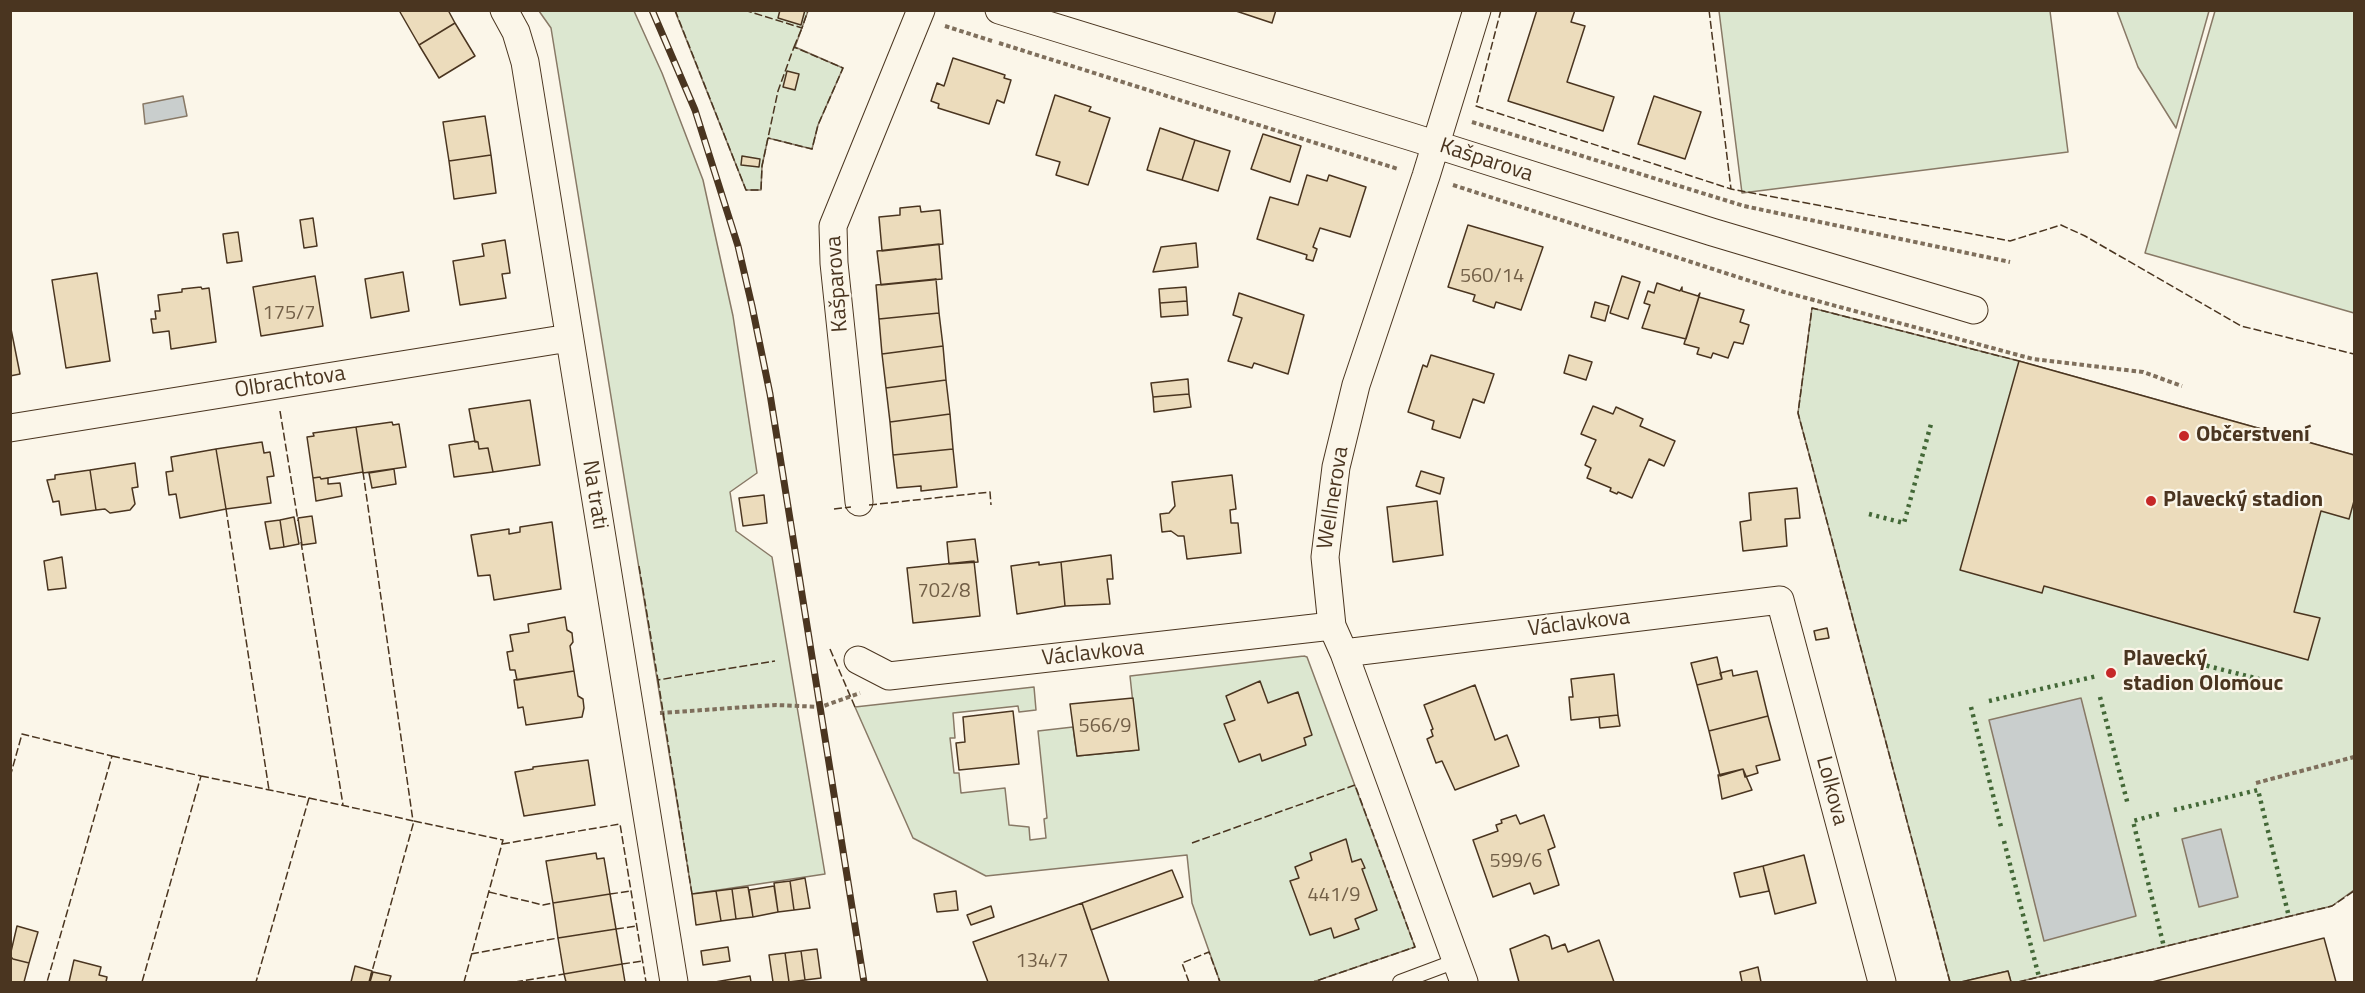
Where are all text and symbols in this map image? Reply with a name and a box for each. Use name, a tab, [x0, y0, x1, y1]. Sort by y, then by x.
street label: Kašparova	[1436, 134, 1536, 188]
street label: Kašparova	[821, 235, 855, 333]
house number: 560/14	[1460, 265, 1524, 289]
house number: 175/7	[262, 302, 316, 326]
street label: Olbrachtova	[233, 361, 347, 405]
place label: Občerstvení	[2196, 423, 2310, 449]
marker: Občerstvení	[2177, 429, 2191, 443]
street label: Wellnerova	[1313, 445, 1355, 551]
street label: Na trati	[576, 459, 612, 531]
place label: Plavecký stadion	[2163, 488, 2323, 514]
marker: Plavecký stadion	[2144, 494, 2158, 508]
house number: 702/8	[917, 580, 971, 604]
street label: Václavkova	[1527, 605, 1631, 643]
street label: Václavkova	[1041, 636, 1145, 672]
place label: Plavecký stadion Olomouc	[2123, 647, 2283, 698]
marker: Plavecký stadion Olomouc	[2104, 666, 2118, 680]
house number: 566/9	[1078, 715, 1132, 739]
street label: Lolkova	[1809, 754, 1853, 828]
house number: 599/6	[1489, 850, 1543, 874]
house number: 441/9	[1307, 884, 1361, 908]
house number: 134/7	[1015, 950, 1069, 974]

